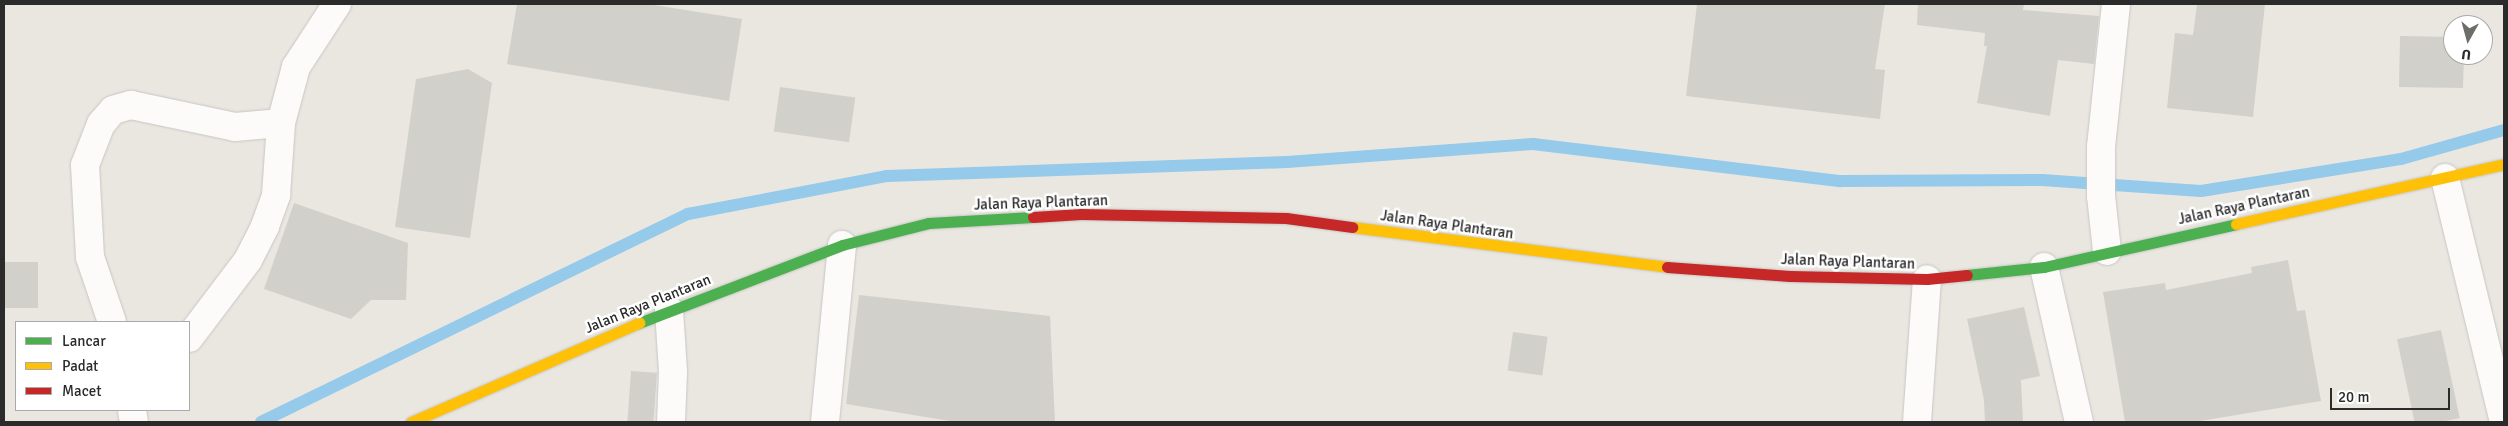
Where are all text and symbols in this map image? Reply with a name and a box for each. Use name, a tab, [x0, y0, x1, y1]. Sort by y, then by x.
north arrow	[2443, 15, 2493, 65]
text: U	[2461, 45, 2472, 63]
street label: Jalan Raya Plantaran	[2176, 183, 2312, 229]
street label: Jalan Raya Plantaran	[974, 192, 1108, 214]
street label: Jalan Raya Plantaran	[1379, 207, 1515, 243]
street label: Jalan Raya Plantaran	[1781, 251, 1915, 273]
street label: Jalan Raya Plantaran	[582, 271, 714, 337]
legend	[15, 321, 190, 411]
text: Lancar	[62, 332, 106, 350]
text: Padat	[62, 357, 98, 375]
scale bar	[2333, 378, 2453, 410]
text: Macet	[62, 382, 101, 400]
text: 20 m	[2338, 388, 2369, 406]

